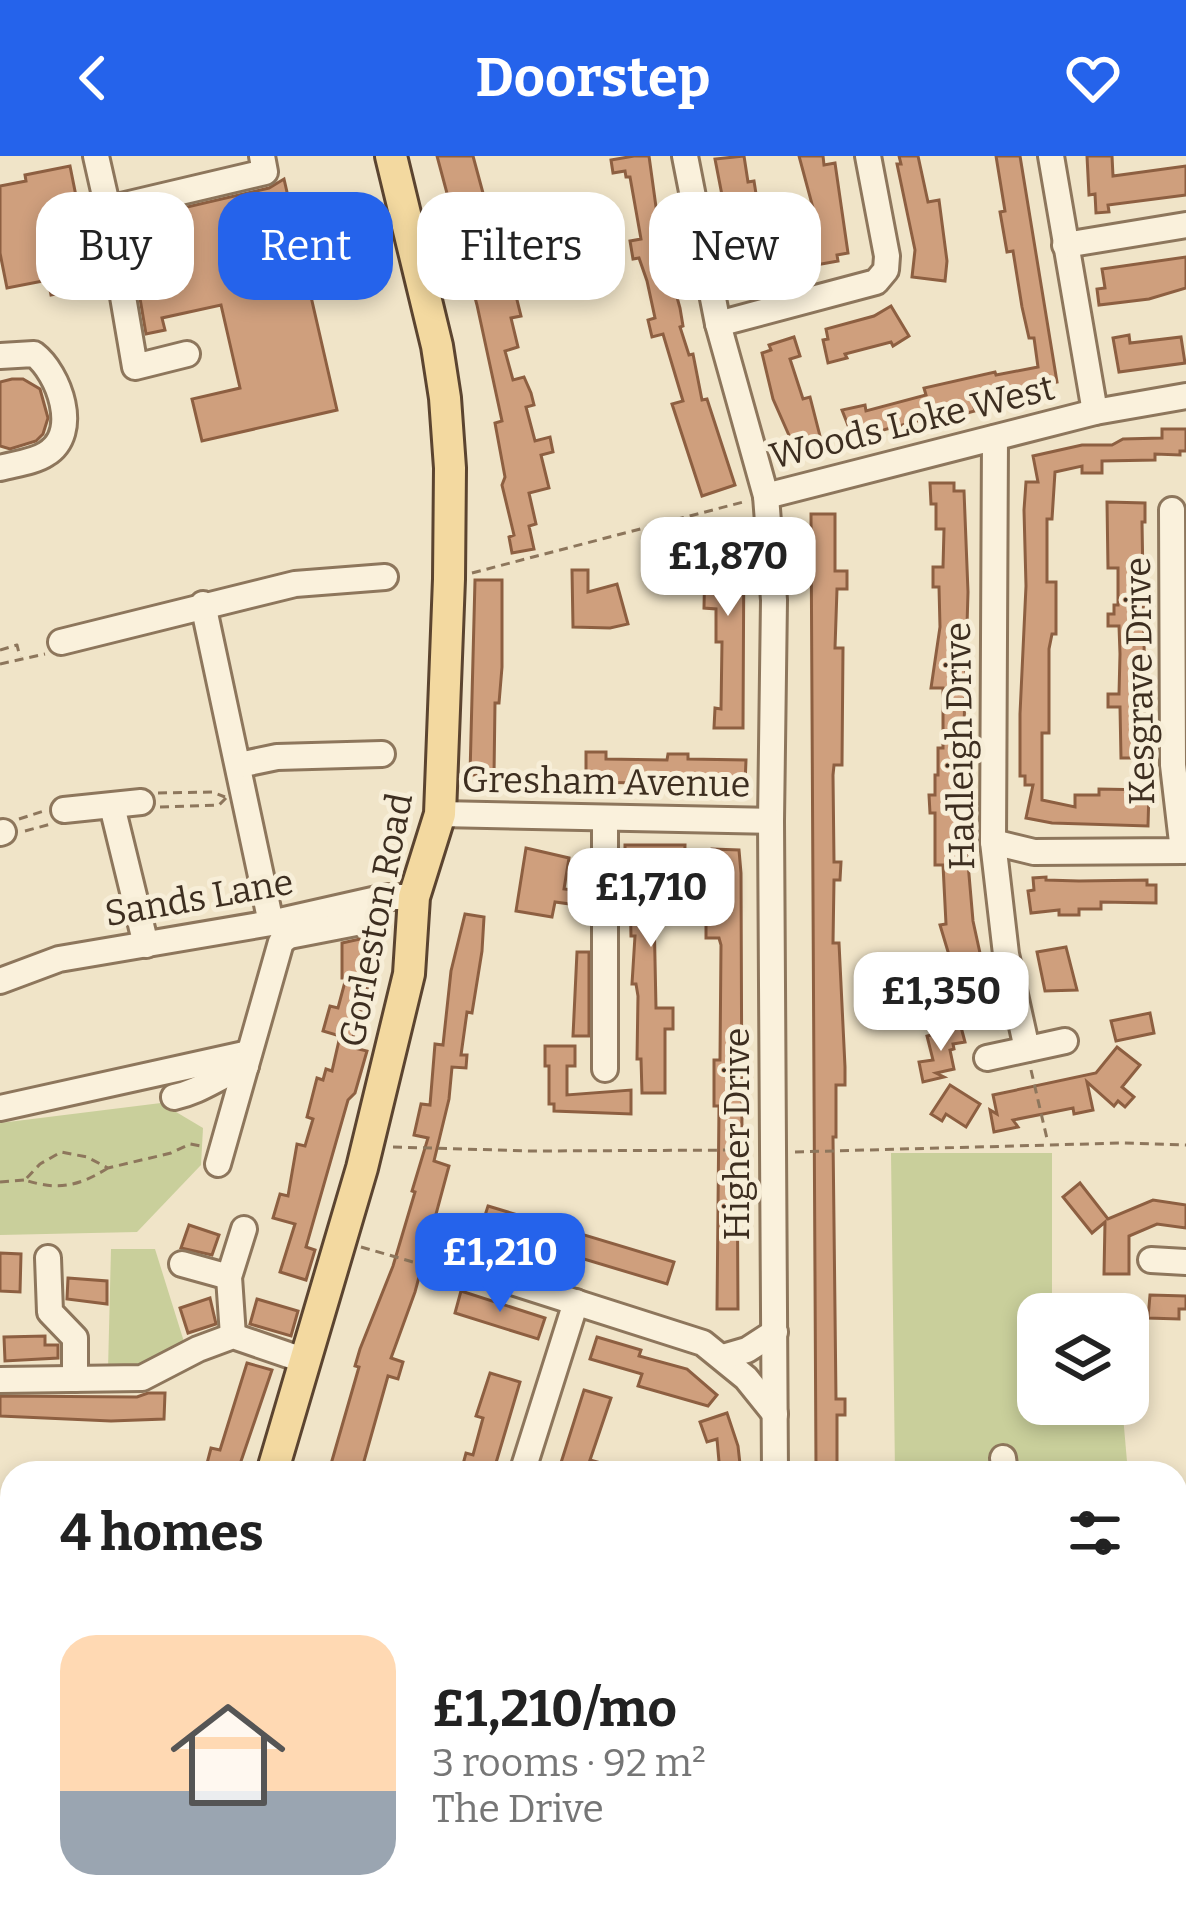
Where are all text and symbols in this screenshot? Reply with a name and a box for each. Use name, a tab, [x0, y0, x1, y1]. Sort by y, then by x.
icon: back	[60, 45, 126, 111]
icon: heart	[1060, 45, 1126, 111]
text: Doorstep	[476, 46, 710, 110]
chip: Buy	[36, 192, 194, 300]
chip: Rent	[218, 192, 393, 300]
chip: Filters	[417, 192, 625, 300]
chip: New	[649, 192, 821, 300]
street label: Woods Loke West	[765, 365, 1059, 479]
pin: £1,870	[630, 517, 826, 619]
text: £1,870	[668, 533, 788, 579]
street label: Kesgrave Drive	[1116, 557, 1164, 805]
street label: Hadleigh Drive	[936, 622, 984, 870]
street label: Gresham Avenue	[461, 757, 751, 807]
street label: Gorleston Road	[330, 789, 422, 1051]
pin: £1,710	[553, 848, 749, 950]
street label: Sands Lane	[101, 860, 297, 936]
text: £1,710	[595, 864, 708, 910]
pin: £1,350	[843, 952, 1039, 1054]
text: £1,350	[881, 968, 1001, 1014]
street label: Higher Drive	[715, 1028, 759, 1240]
pin: £1,210	[402, 1213, 598, 1315]
text: £1,210	[442, 1229, 558, 1275]
map controls	[1017, 1293, 1149, 1425]
button: layers	[1017, 1293, 1149, 1425]
icon: filters	[1062, 1500, 1128, 1566]
text: 4 homes	[60, 1502, 264, 1564]
text: £1,210/mo	[432, 1678, 677, 1740]
icon: home	[156, 1683, 300, 1827]
text: 3 rooms · 92 m²	[432, 1740, 706, 1786]
text: The Drive	[432, 1786, 604, 1832]

